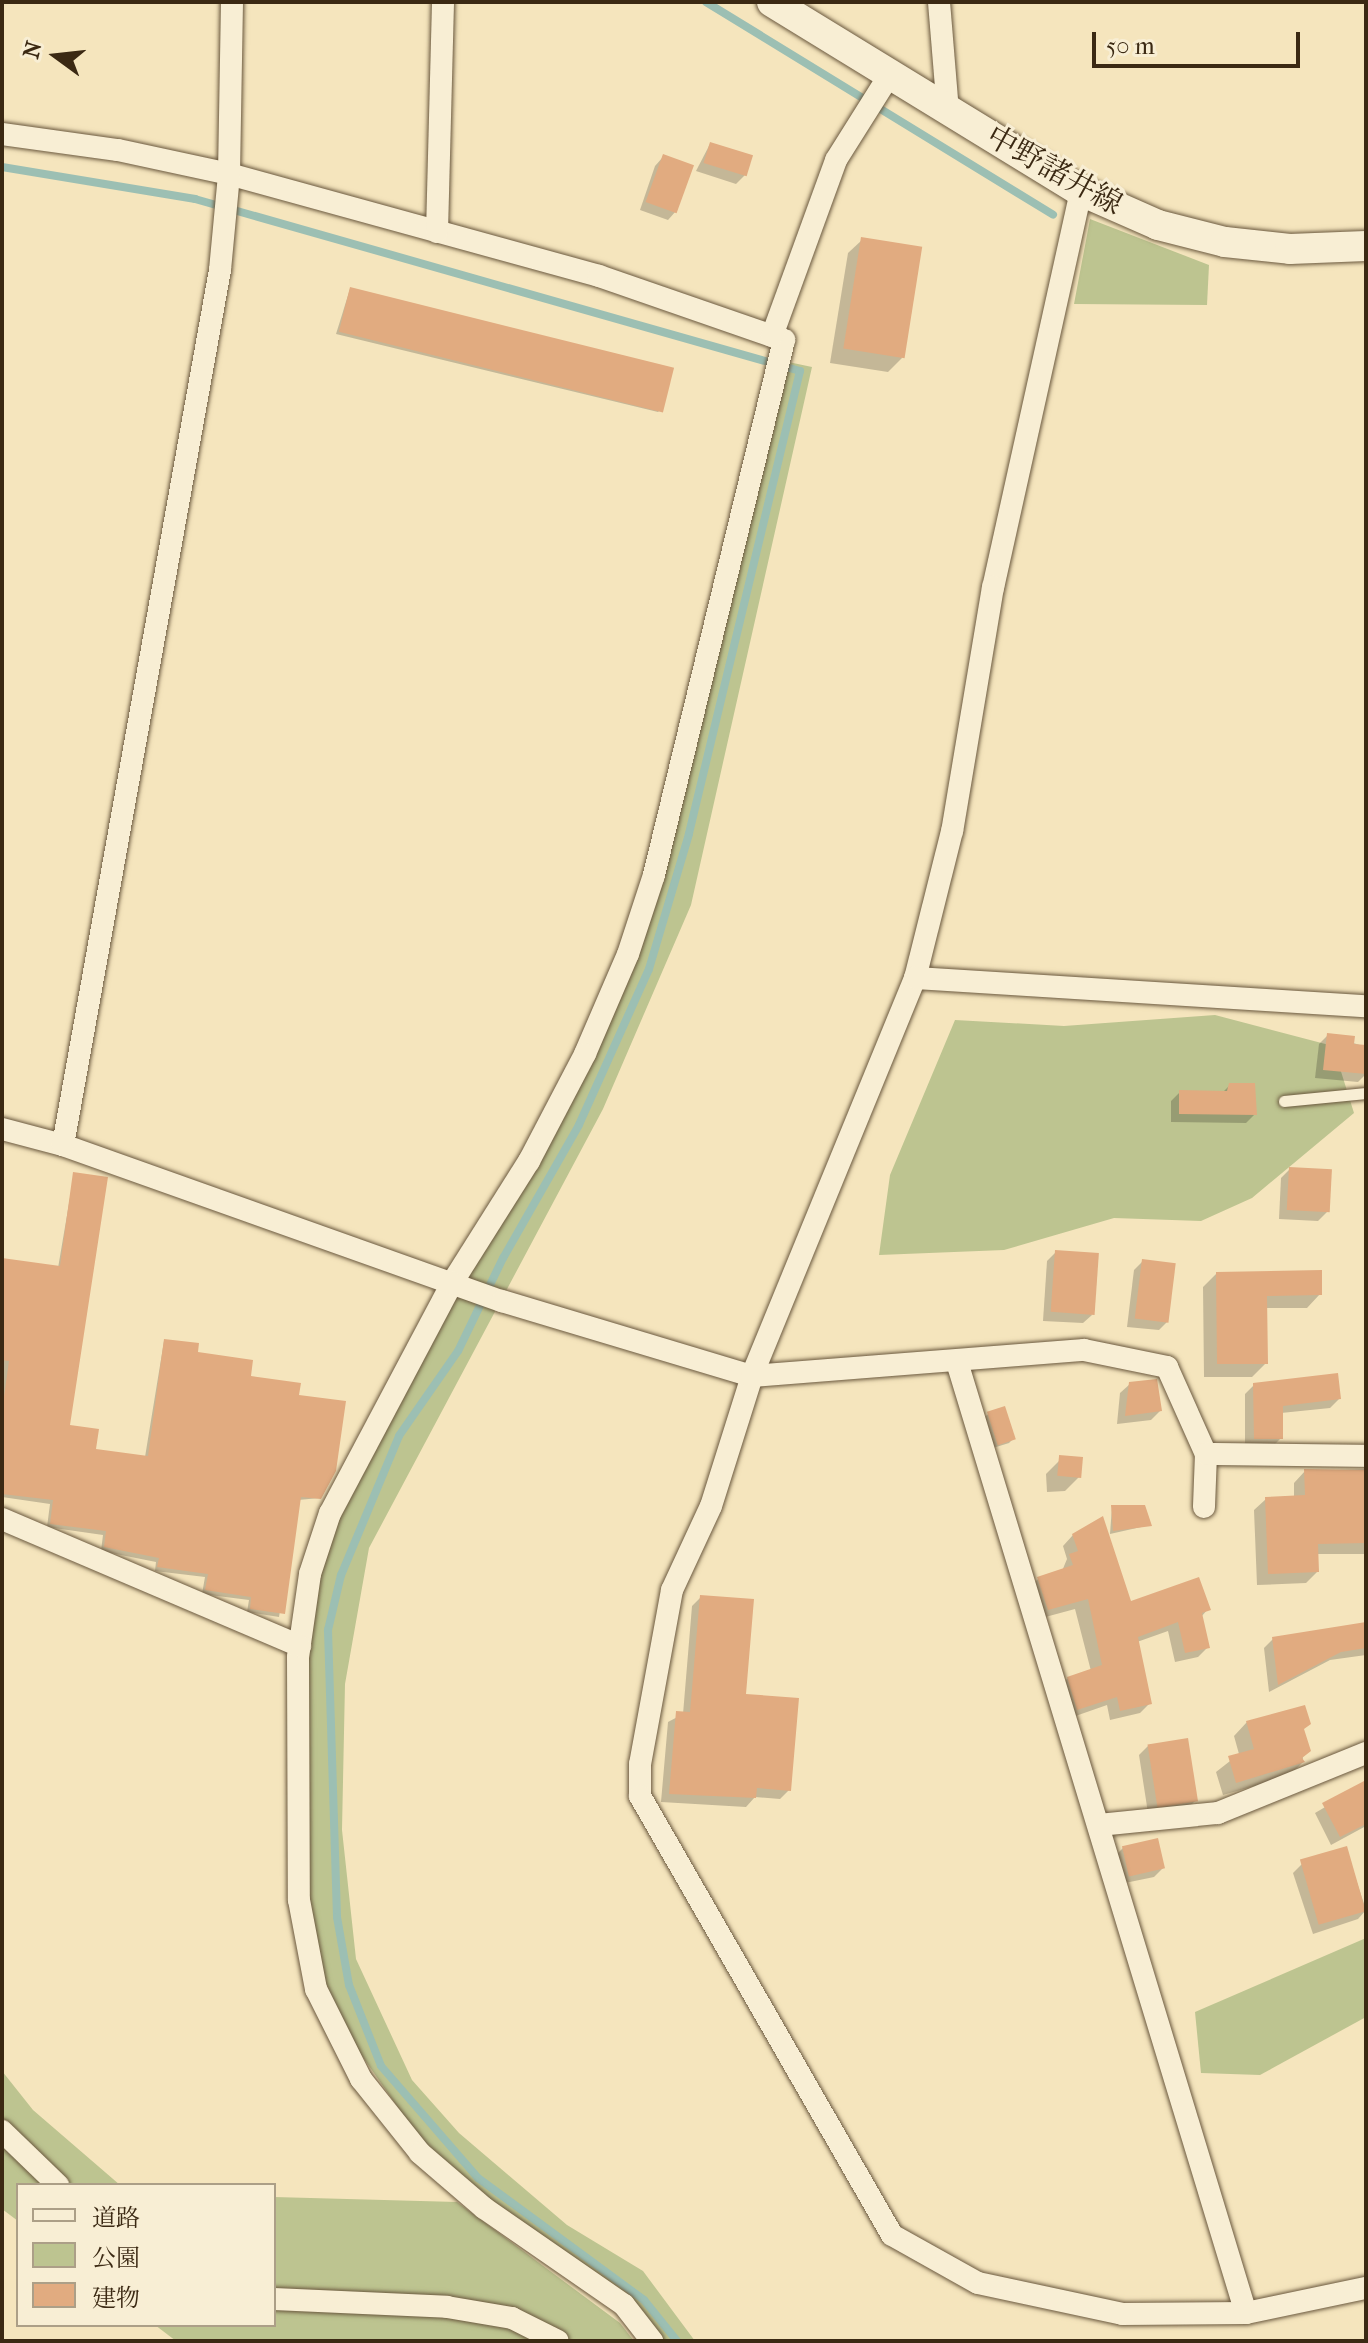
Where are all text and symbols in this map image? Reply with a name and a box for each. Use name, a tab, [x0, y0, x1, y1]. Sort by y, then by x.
north arrow	[16, 16, 96, 96]
scale bar	[1096, 16, 1304, 66]
text: 50 m	[1106, 32, 1155, 60]
text: N	[18, 38, 48, 61]
street label: 中野諸井線	[980, 119, 1128, 223]
legend	[16, 2183, 276, 2327]
text: 道路	[92, 2204, 140, 2232]
text: 公園	[92, 2244, 140, 2272]
text: 建物	[92, 2284, 140, 2312]

